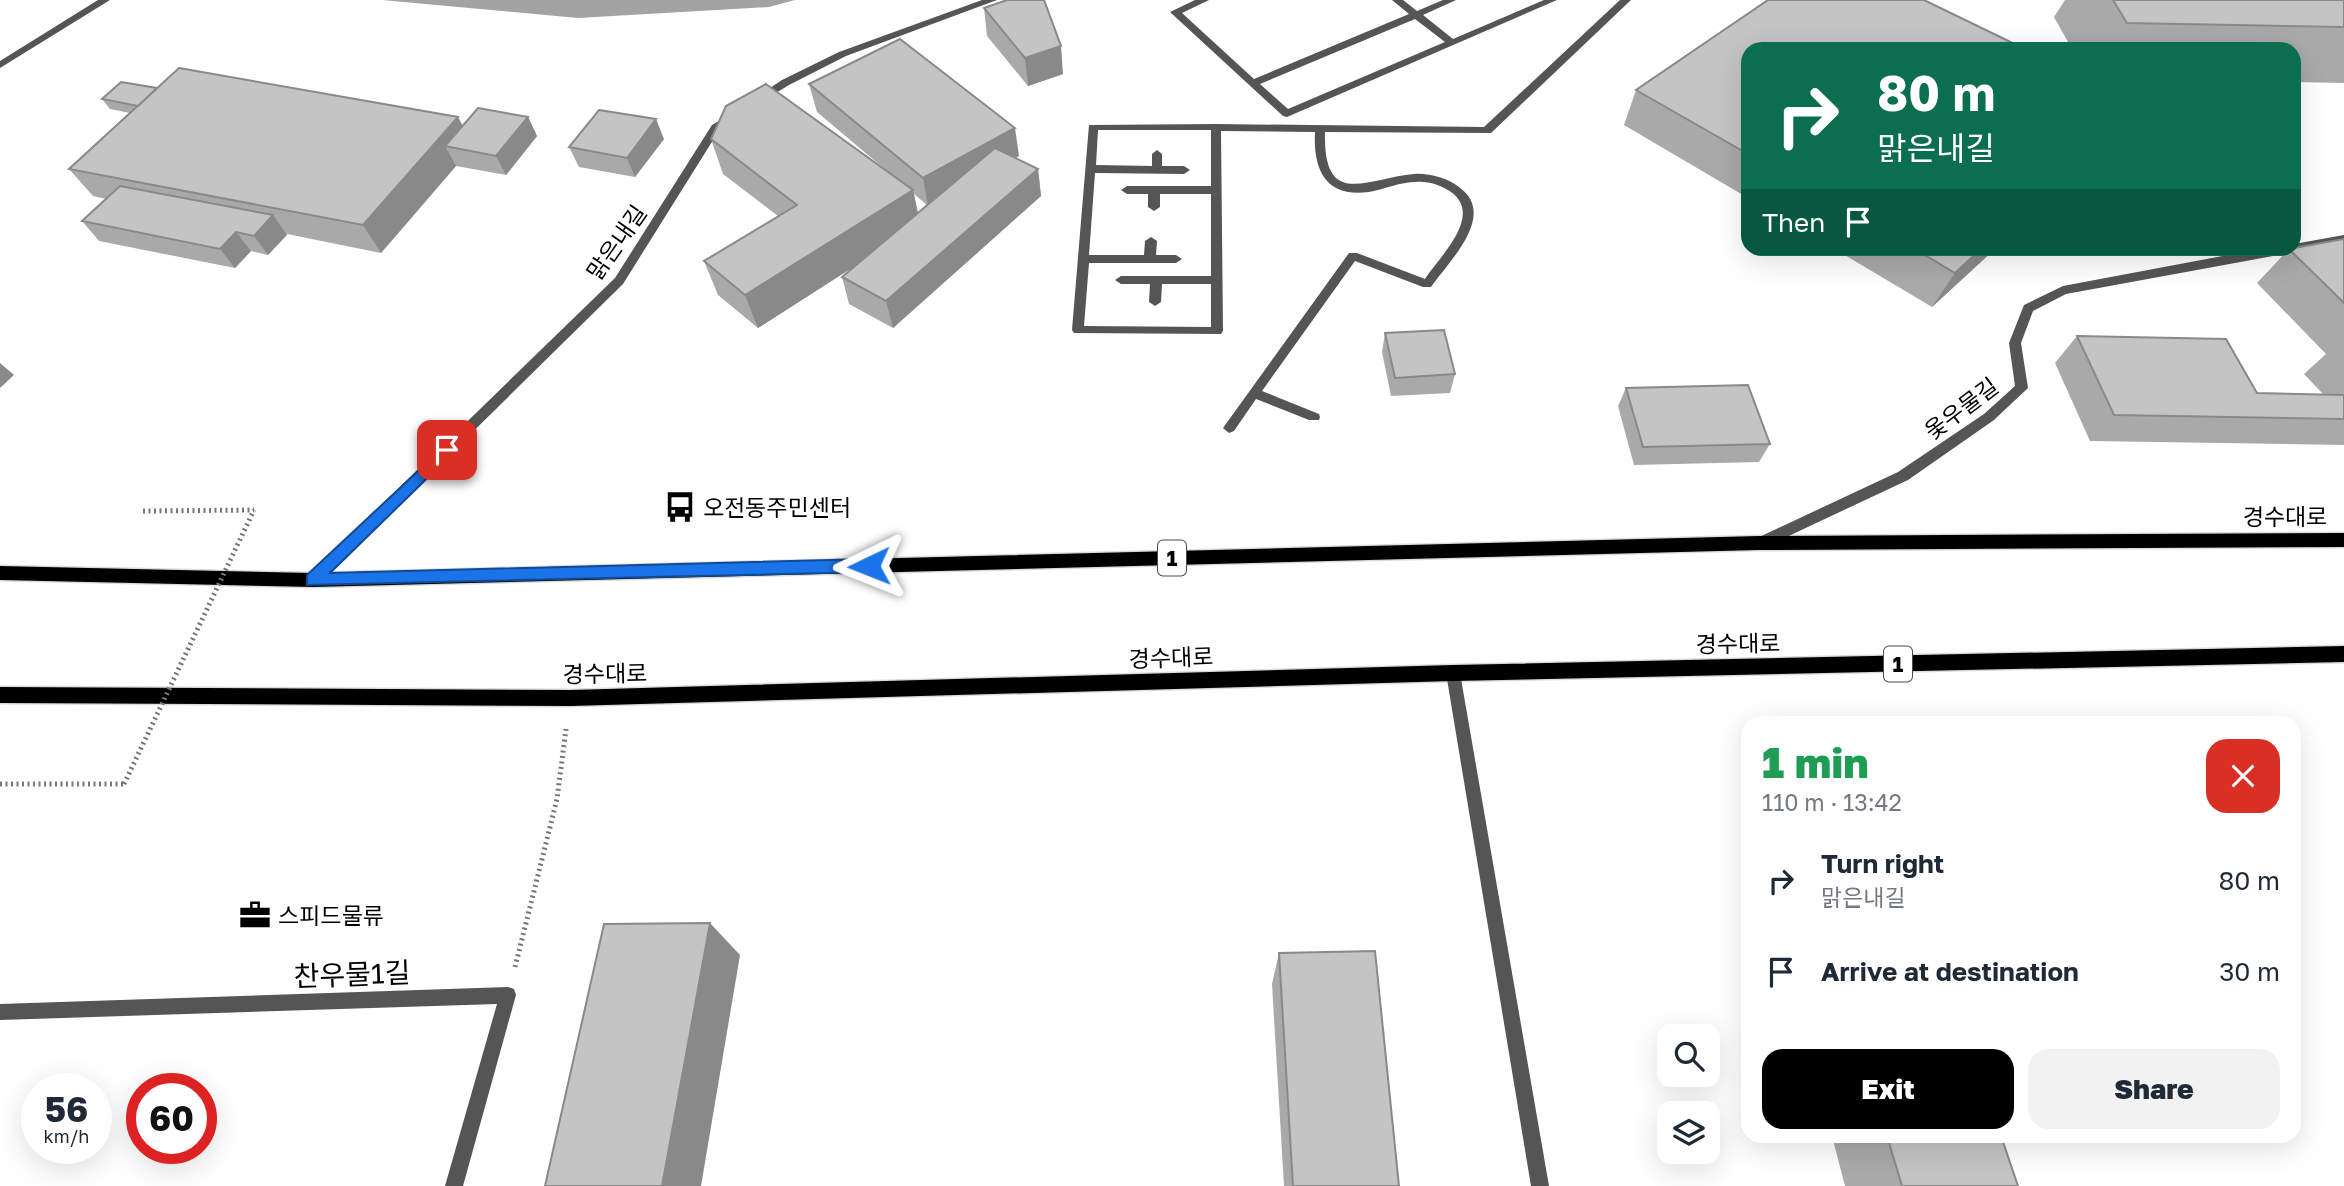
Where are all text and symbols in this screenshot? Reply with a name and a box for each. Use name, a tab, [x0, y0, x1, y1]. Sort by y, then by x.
text: 80 m	[1877, 63, 1995, 122]
icon: right	[1762, 70, 1853, 161]
text: 맑은내길	[1877, 129, 1995, 167]
street label: 맑은내길	[580, 199, 652, 285]
icon: arrive	[1839, 203, 1877, 241]
text: Then	[1762, 207, 1825, 238]
street label: 옻우물길	[1919, 371, 2003, 445]
pin	[417, 420, 477, 480]
icon: arrive	[428, 431, 466, 469]
bus stop icon: 오전동주민센터	[663, 490, 697, 524]
place label: 오전동주민센터	[703, 493, 851, 521]
street label: 경수대로	[2243, 502, 2327, 530]
position arrow	[832, 529, 906, 603]
road number: 1	[1158, 540, 1186, 576]
street label: 경수대로	[1695, 628, 1781, 658]
street label: 경수대로	[1128, 642, 1214, 672]
road number: 1	[1884, 646, 1912, 682]
street label: 경수대로	[562, 658, 648, 688]
text: 1 min	[1762, 737, 1869, 787]
button: close	[2206, 739, 2280, 813]
text: 110 m · 13:42	[1762, 788, 1902, 816]
text: Turn right	[1821, 848, 1944, 879]
icon: right	[1762, 862, 1800, 900]
text: 80 m	[2219, 865, 2280, 896]
text: 맑은내길	[1821, 883, 1906, 911]
office icon: 스피드물류	[238, 898, 272, 932]
place label: 스피드물류	[278, 901, 384, 929]
icon: arrive	[1762, 953, 1800, 991]
street label: 찬우물1길	[293, 955, 411, 993]
text: Arrive at destination	[1821, 956, 2079, 987]
text: 30 m	[2219, 956, 2280, 987]
map controls	[1657, 1024, 1720, 1164]
button: search	[1657, 1024, 1720, 1087]
button: Exit	[1762, 1049, 2014, 1129]
button: Share	[2028, 1049, 2280, 1129]
speed limit sign: 60	[126, 1073, 217, 1164]
text: 56	[45, 1088, 88, 1130]
button: layers	[1657, 1101, 1720, 1164]
text: km/h	[44, 1125, 89, 1147]

